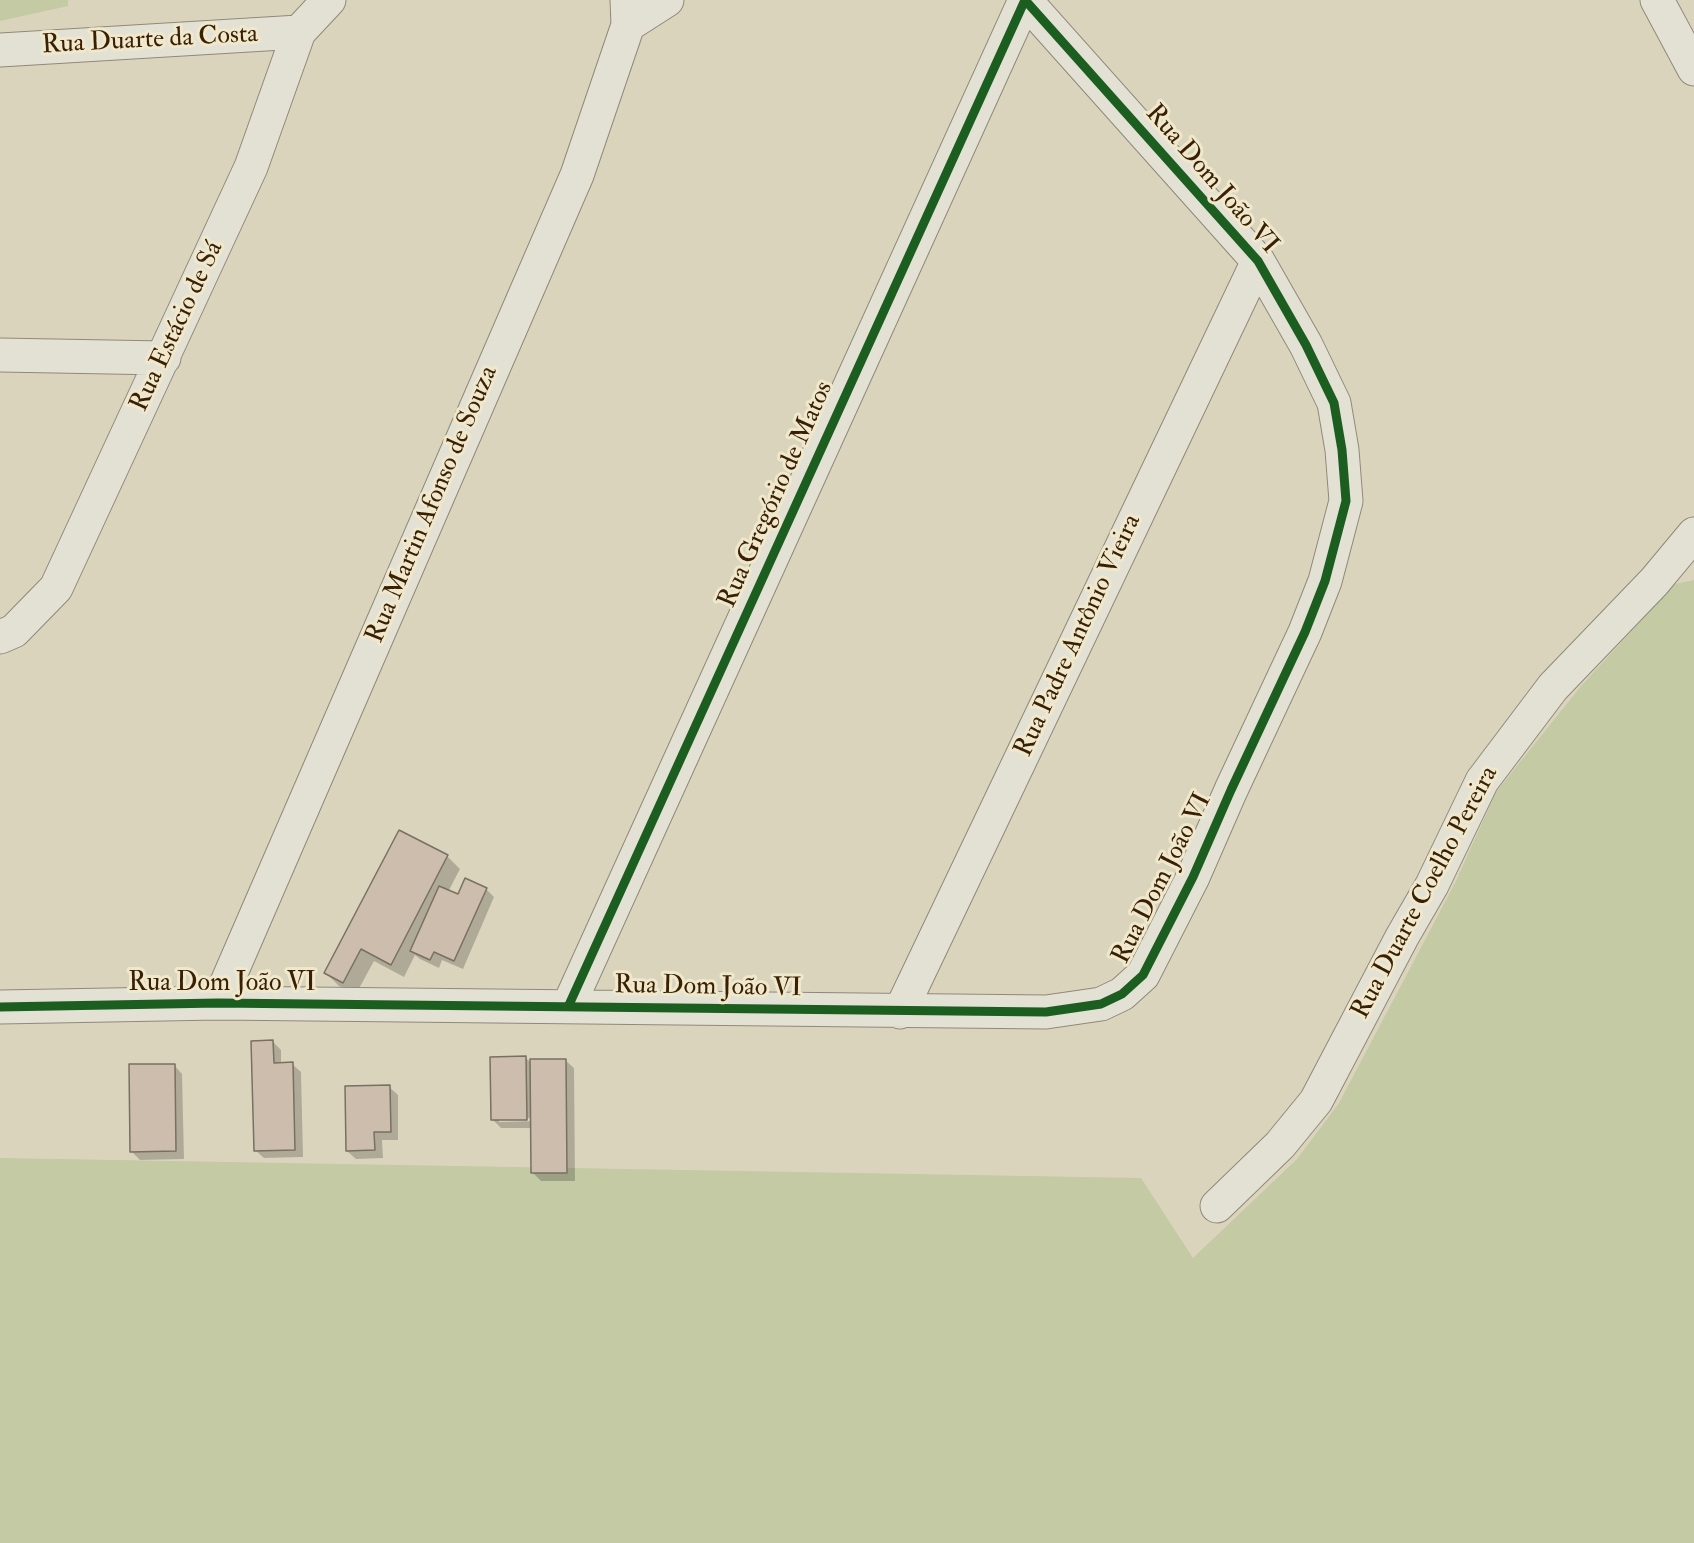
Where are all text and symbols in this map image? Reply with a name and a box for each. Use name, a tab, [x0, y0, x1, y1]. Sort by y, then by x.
street label: Rua Duarte da Costa	[41, 20, 259, 62]
street label: Rua Dom João VI	[1138, 99, 1284, 261]
street label: Rua Estácio de Sá	[125, 237, 231, 417]
street label: Rua Martin Afonso de Souza	[360, 362, 506, 648]
street label: Rua Gregório de Matos	[713, 377, 841, 613]
street label: Rua Padre Antônio Vieira	[1009, 510, 1149, 762]
street label: Rua Duarte Coelho Pereira	[1346, 761, 1506, 1025]
street label: Rua Dom João VI	[1107, 788, 1219, 970]
street label: Rua Dom João VI	[128, 968, 316, 1000]
street label: Rua Dom João VI	[614, 971, 802, 1005]

